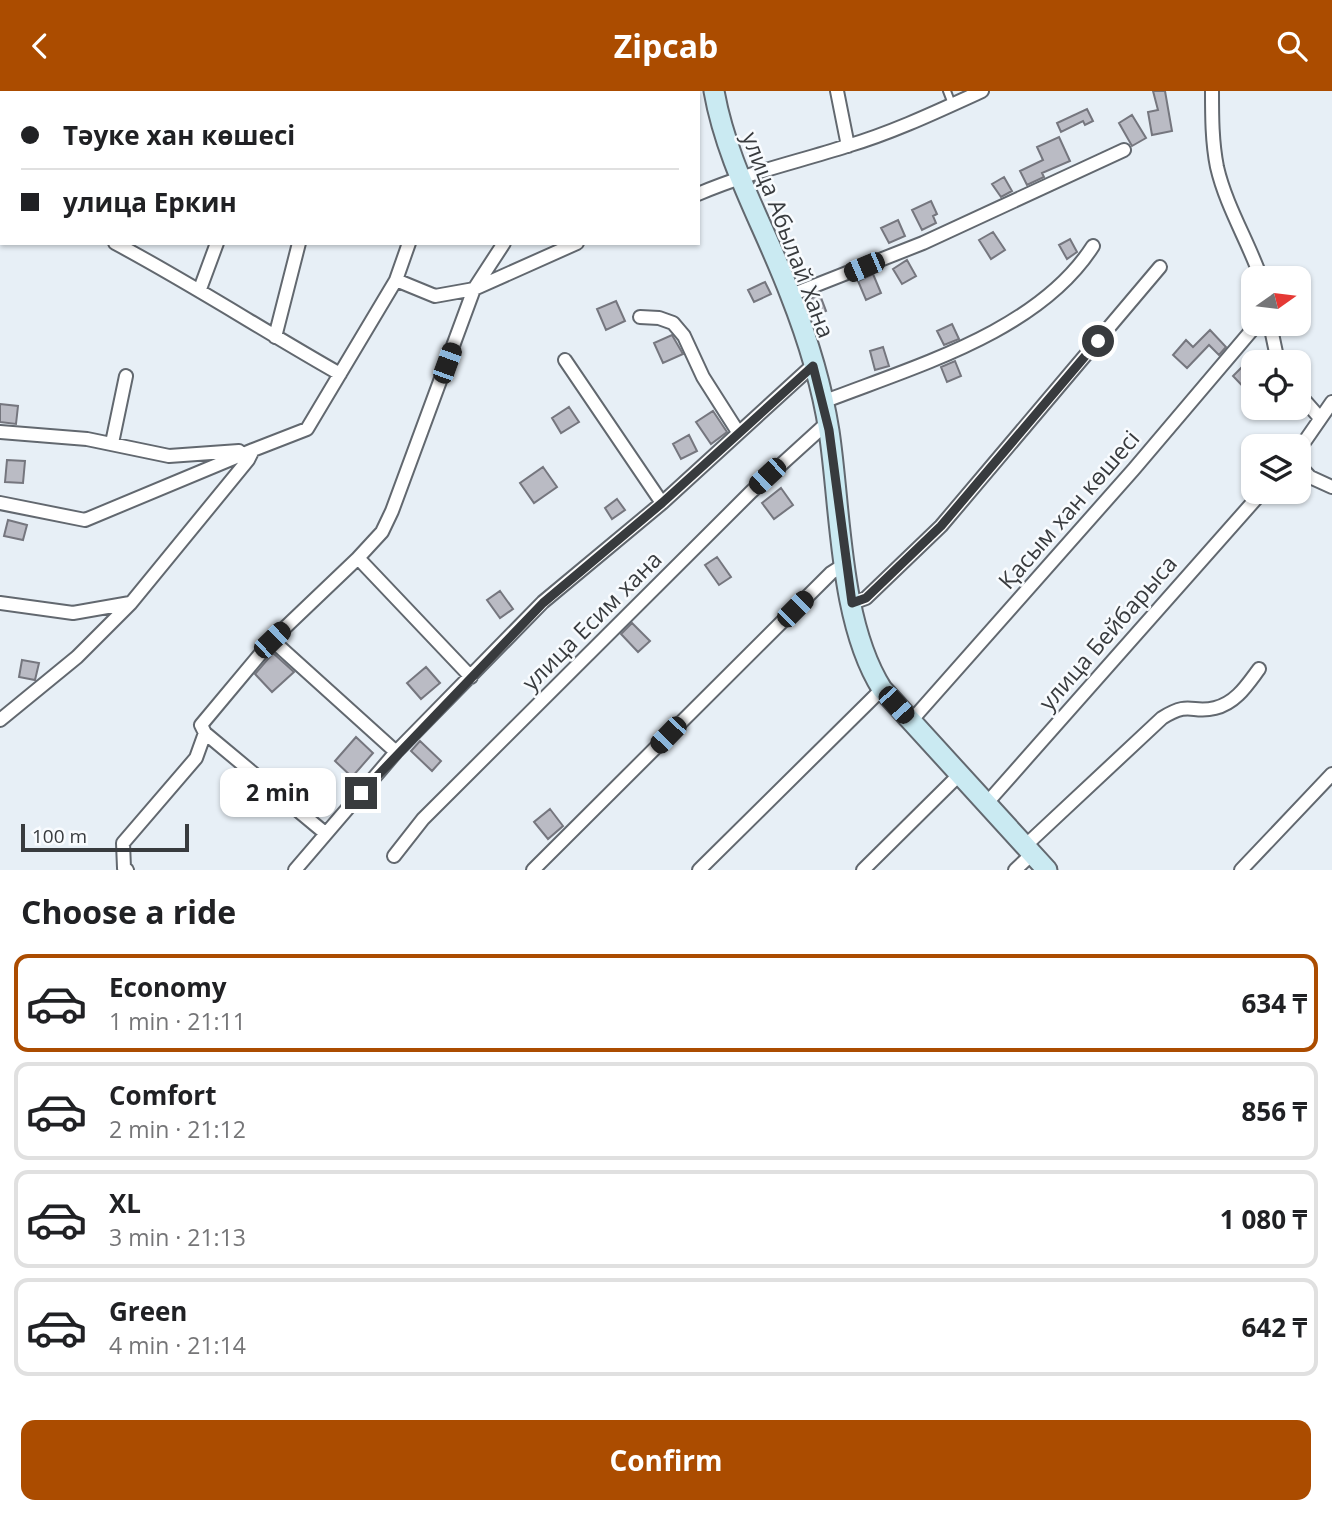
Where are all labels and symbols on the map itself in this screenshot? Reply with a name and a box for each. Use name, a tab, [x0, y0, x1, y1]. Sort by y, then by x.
street label: улица Абылай Хана	[735, 127, 843, 342]
car	[841, 249, 888, 285]
north arrow	[1241, 266, 1311, 336]
route start	[1082, 325, 1114, 357]
car	[430, 340, 465, 386]
street label: Қасым хан көшесі	[990, 423, 1146, 596]
car	[745, 454, 790, 498]
street label: улица Есим хана	[514, 543, 668, 697]
street label: улица Бейбарыса	[1031, 548, 1184, 717]
car	[773, 587, 818, 631]
car	[250, 618, 295, 662]
car	[875, 682, 918, 728]
car	[646, 713, 691, 757]
callout: 2 min	[221, 769, 336, 817]
route end	[345, 777, 377, 809]
scale bar	[21, 821, 189, 853]

